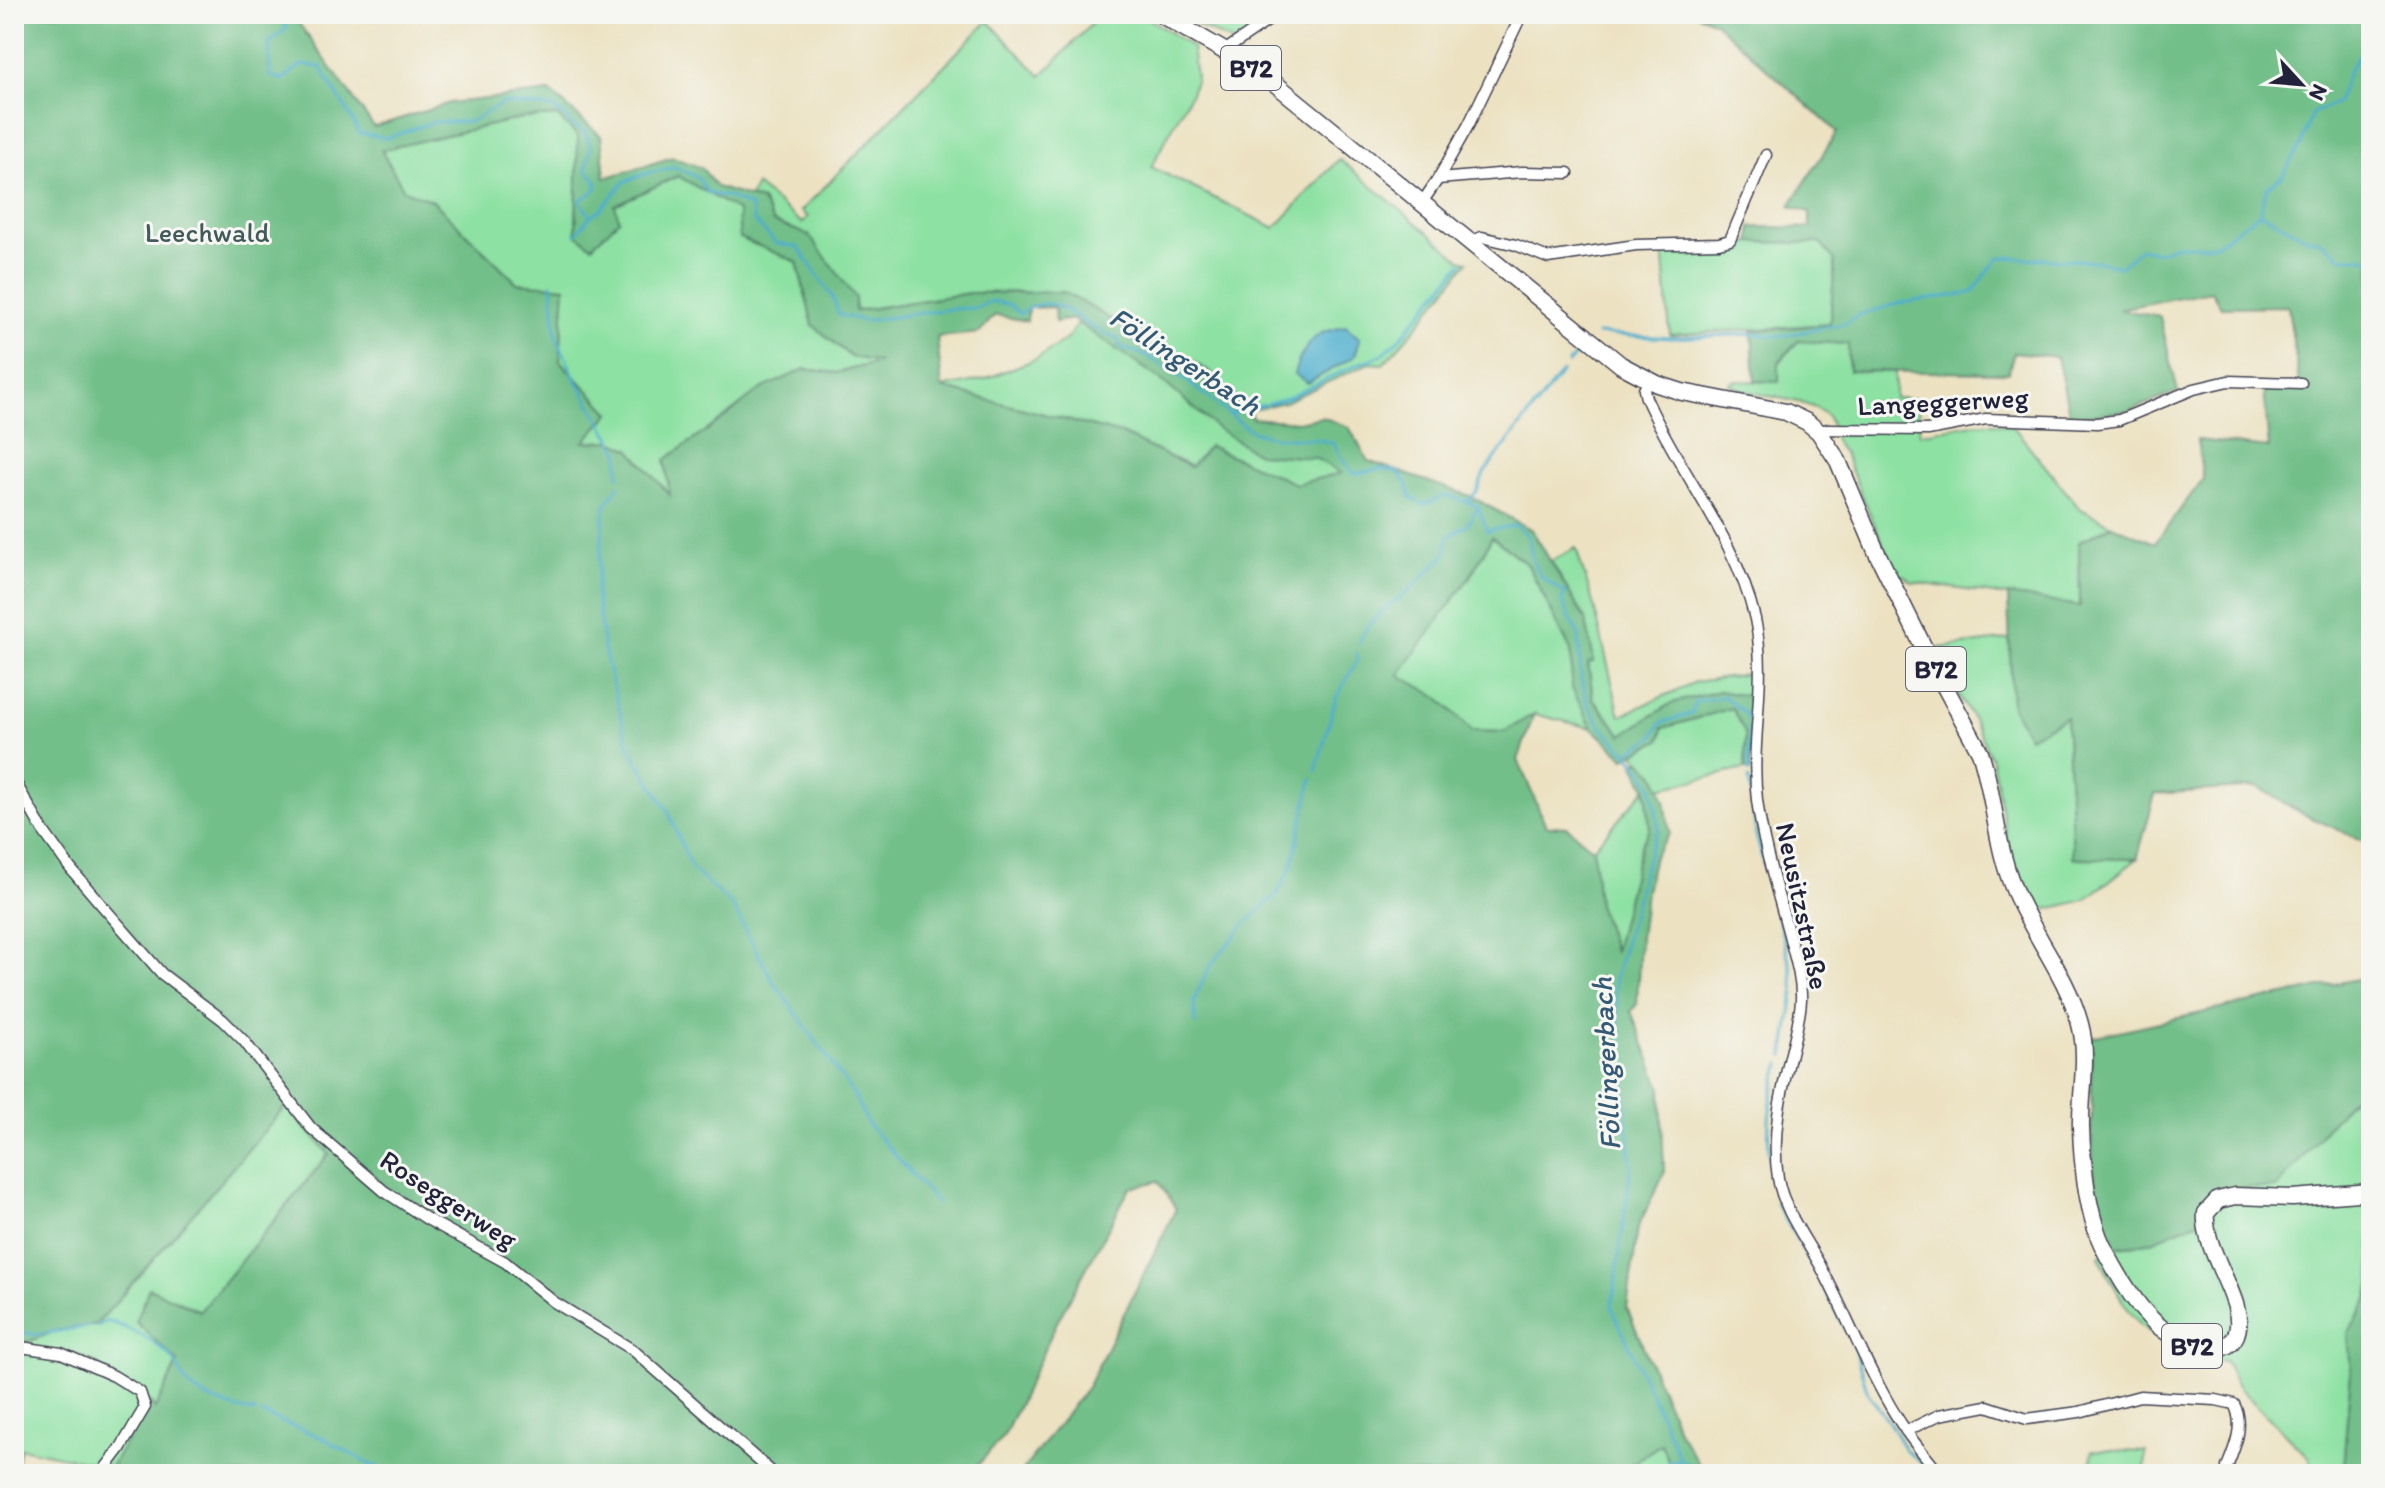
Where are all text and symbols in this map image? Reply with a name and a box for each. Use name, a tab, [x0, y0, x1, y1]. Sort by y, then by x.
north arrow	[2261, 44, 2341, 124]
road number: B72	[1221, 46, 1281, 90]
text: N	[2303, 80, 2334, 105]
park label: Leechwald	[145, 215, 269, 249]
water label: Föllingerbach	[1103, 298, 1268, 424]
street label: Langeggerweg	[1856, 379, 2030, 422]
road number: B72	[1906, 647, 1966, 691]
street label: Neusitzstraße	[1769, 819, 1837, 993]
water label: Föllingerbach	[1582, 976, 1629, 1151]
street label: Roseggerweg	[374, 1142, 525, 1256]
road number: B72	[2162, 1324, 2222, 1368]

